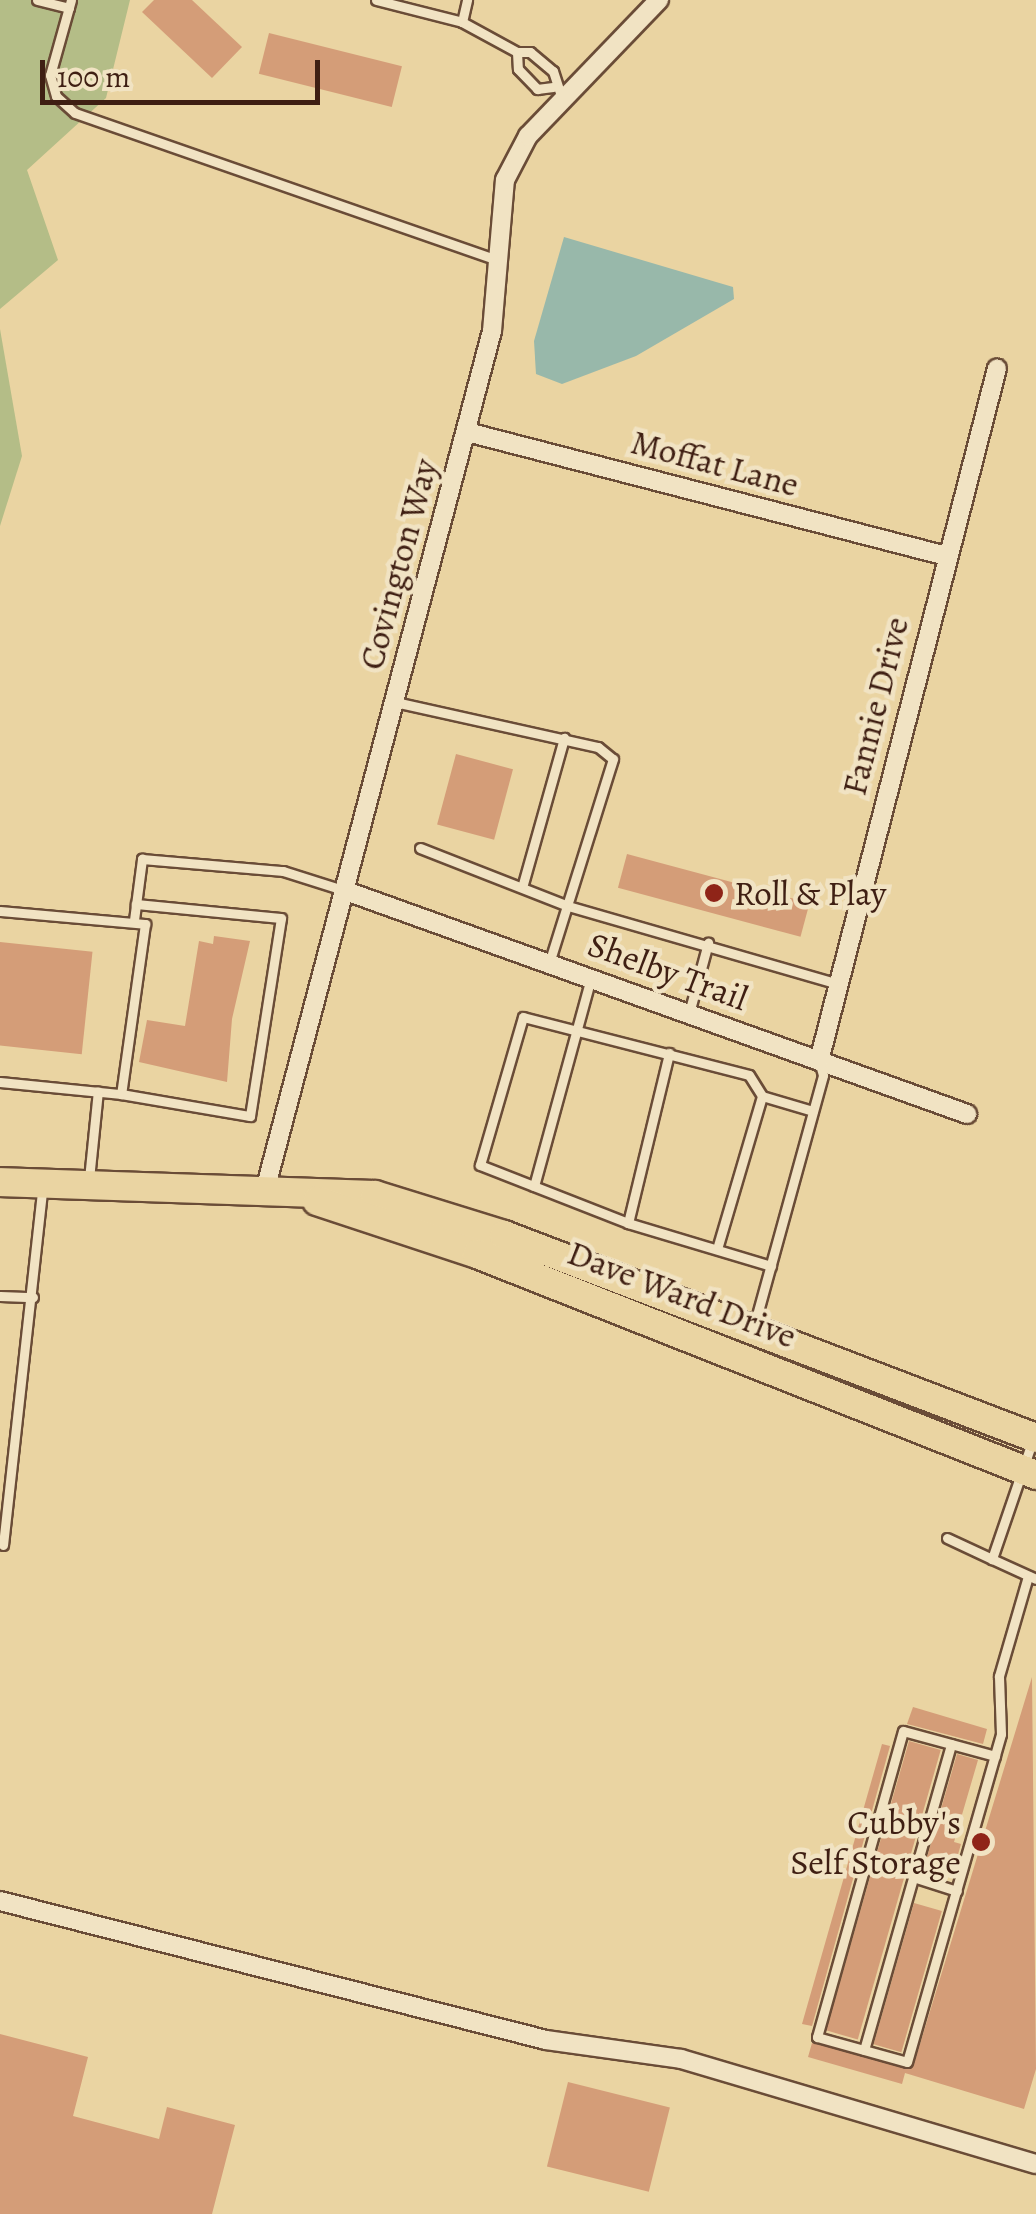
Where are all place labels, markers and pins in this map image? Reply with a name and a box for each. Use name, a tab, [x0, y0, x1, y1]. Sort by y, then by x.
place label: Roll & Play	[734, 872, 886, 914]
marker: Roll & Play	[703, 882, 725, 904]
place label: Cubby's Self Storage	[790, 1801, 961, 1883]
marker: Cubby's Self Storage	[970, 1831, 992, 1853]

